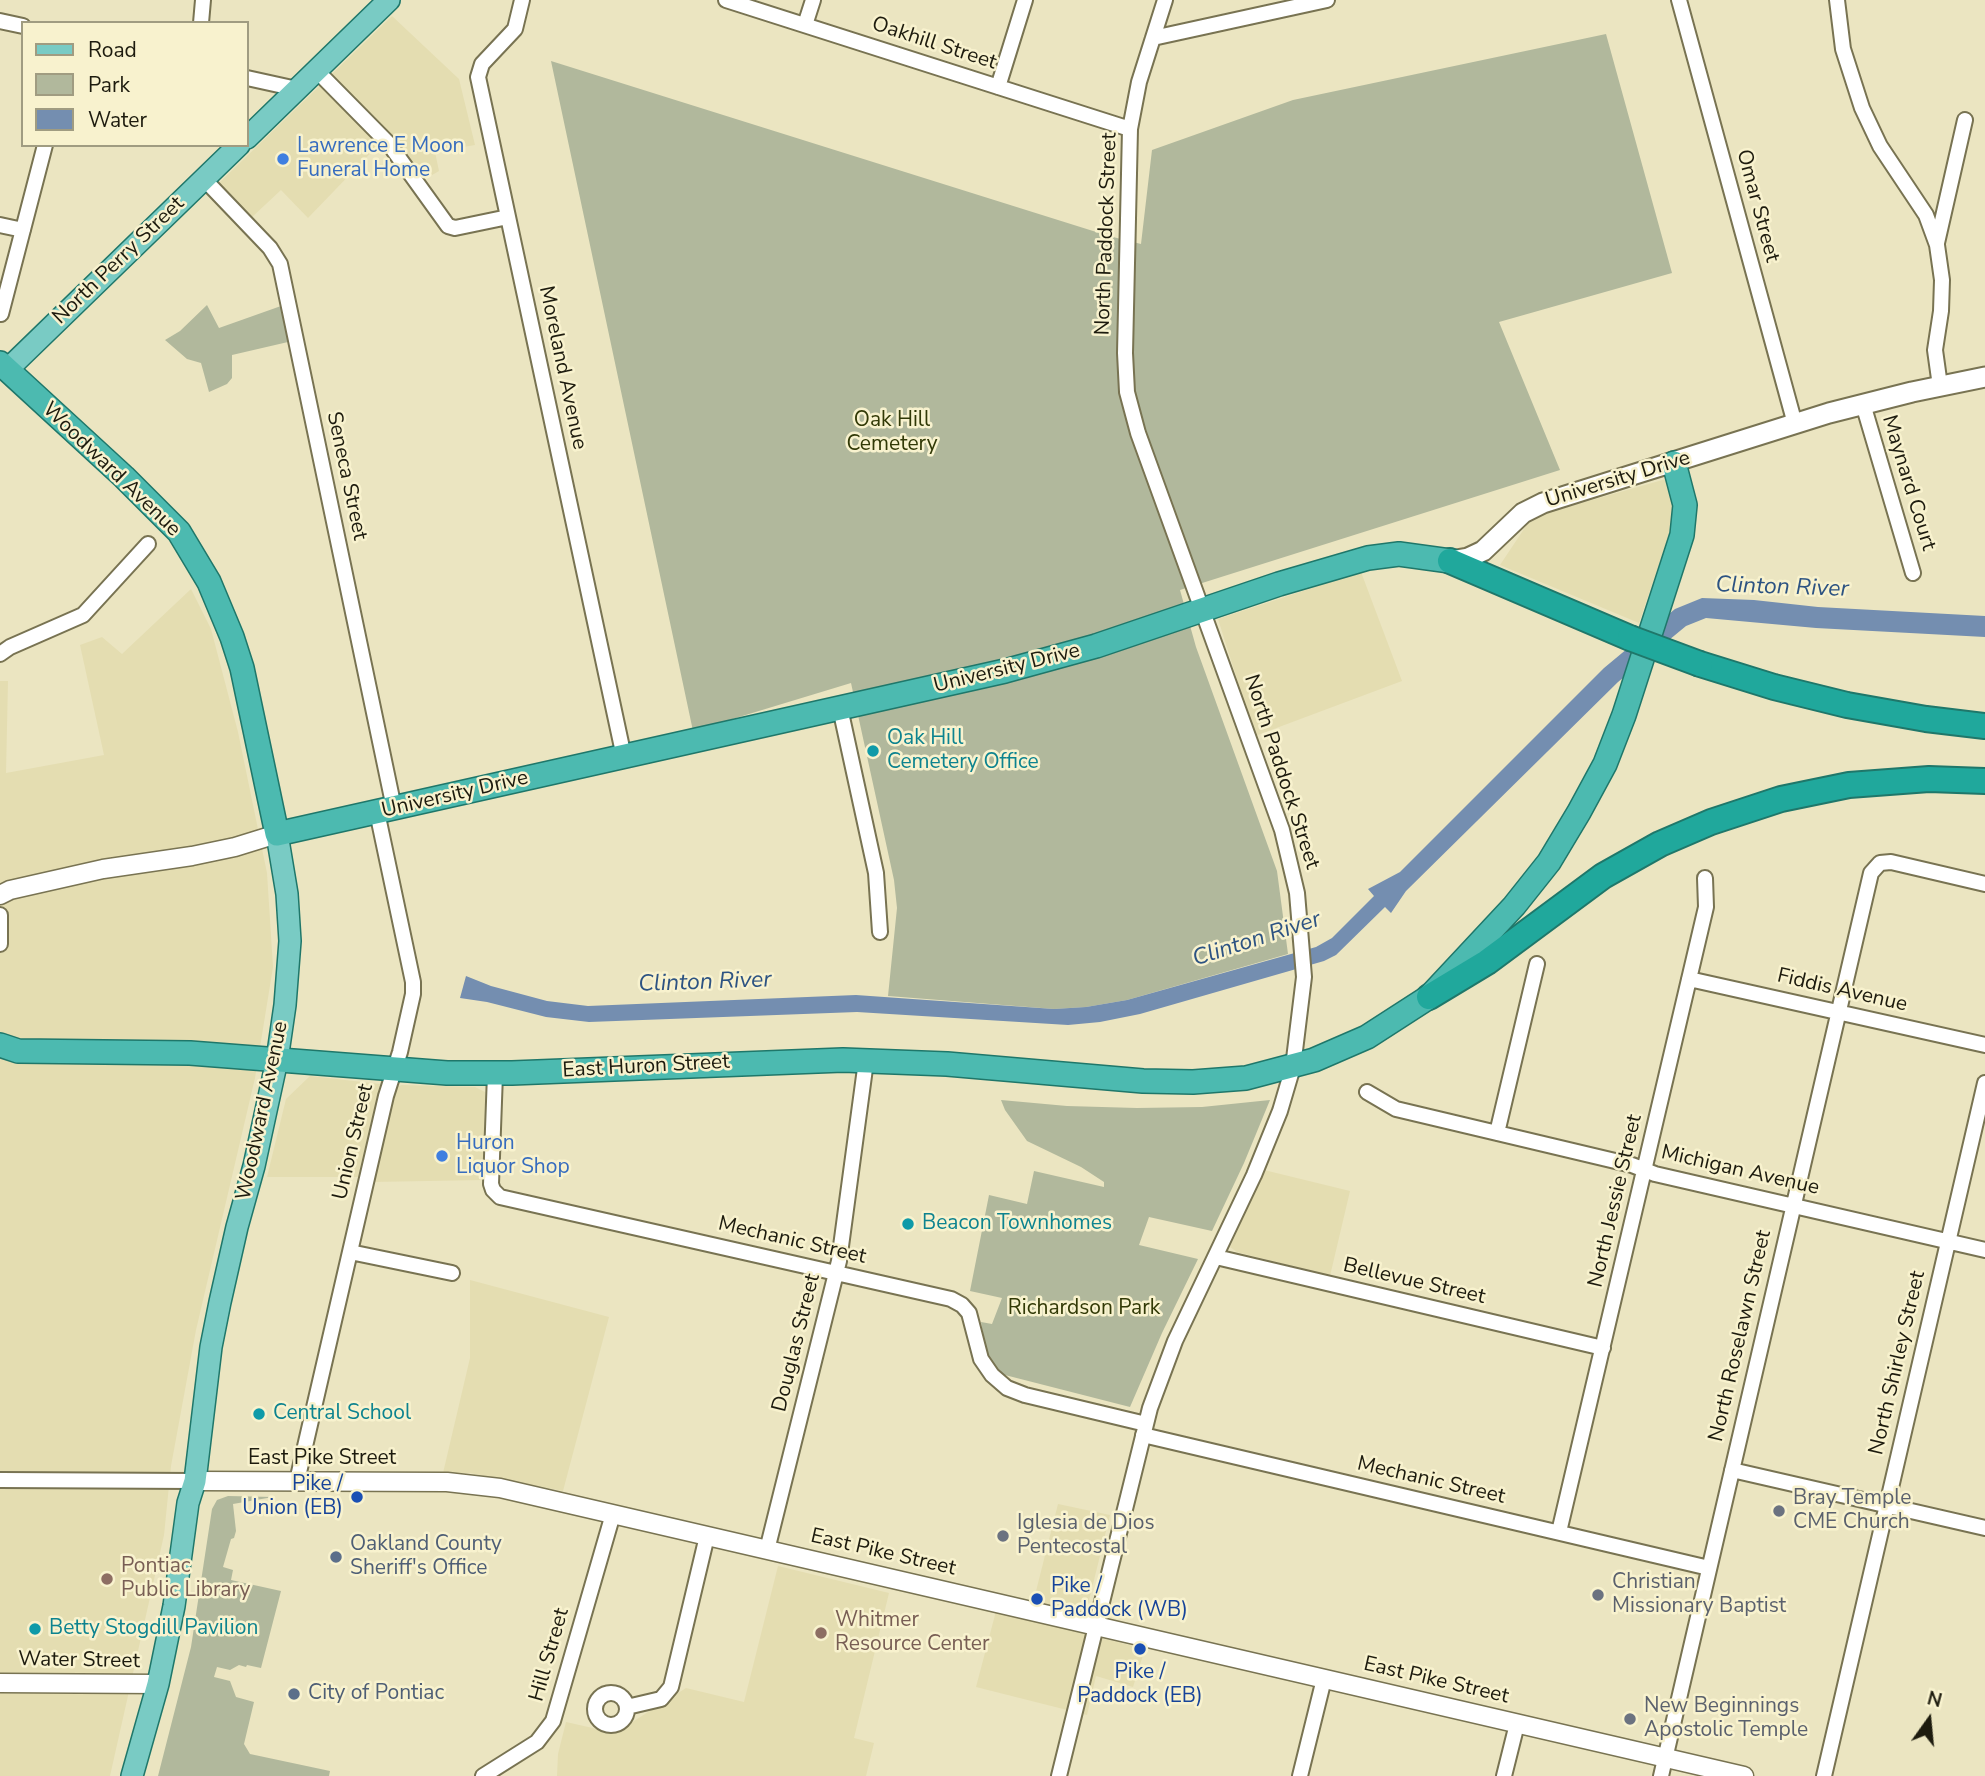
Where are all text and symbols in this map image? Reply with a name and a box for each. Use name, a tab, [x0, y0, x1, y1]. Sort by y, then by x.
street label: Oakhill Street	[868, 12, 1000, 76]
legend	[21, 21, 248, 147]
text: Road	[88, 36, 137, 64]
text: Park	[88, 71, 130, 99]
text: Water	[88, 106, 147, 134]
street label: North Paddock Street	[1091, 132, 1123, 336]
place label: Lawrence E Moon Funeral Home	[297, 134, 465, 184]
street label: Omar Street	[1730, 147, 1784, 265]
marker: Lawrence E Moon Funeral Home	[275, 151, 291, 167]
street label: North Perry Street	[48, 192, 190, 330]
street label: Moreland Avenue	[532, 284, 592, 452]
street label: Woodward Avenue	[37, 398, 185, 542]
park label: Oak Hill Cemetery	[846, 408, 938, 458]
street label: Seneca Street	[320, 409, 372, 543]
street label: Maynard Court	[1875, 412, 1941, 554]
street label: University Drive	[1543, 446, 1693, 514]
water label: Clinton River	[1715, 572, 1849, 604]
street label: University Drive	[931, 639, 1083, 699]
street label: North Paddock Street	[1238, 672, 1324, 872]
place label: Oak Hill Cemetery Office	[887, 726, 1039, 776]
marker: Oak Hill Cemetery Office	[865, 743, 881, 759]
street label: University Drive	[379, 766, 531, 824]
water label: Clinton River	[1189, 906, 1325, 974]
street label: Fiddis Avenue	[1775, 964, 1909, 1018]
water label: Clinton River	[638, 967, 772, 999]
street label: Woodward Avenue	[232, 1019, 294, 1203]
street label: East Huron Street	[562, 1050, 730, 1084]
street label: Union Street	[328, 1081, 380, 1203]
street label: North Jessie Street	[1584, 1112, 1648, 1290]
place label: Huron Liquor Shop	[456, 1131, 570, 1181]
street label: Michigan Avenue	[1658, 1141, 1822, 1201]
marker: Huron Liquor Shop	[434, 1148, 450, 1164]
place label: Beacon Townhomes	[922, 1211, 1112, 1237]
street label: Mechanic Street	[716, 1212, 868, 1270]
marker: Beacon Townhomes	[900, 1216, 916, 1232]
street label: North Roselawn Street	[1704, 1228, 1778, 1444]
street label: Bellevue Street	[1340, 1253, 1488, 1311]
street label: North Shirley Street	[1865, 1269, 1931, 1457]
street label: Douglas Street	[768, 1271, 826, 1415]
park label: Richardson Park	[1008, 1296, 1160, 1322]
place label: Central School	[273, 1401, 411, 1427]
marker: Central School	[251, 1406, 267, 1422]
street label: East Pike Street	[248, 1446, 396, 1472]
street label: Mechanic Street	[1355, 1452, 1507, 1510]
place label: Pike / Union (EB)	[242, 1472, 343, 1522]
place label: Bray Temple CME Church	[1793, 1486, 1912, 1536]
marker: Pike / Union (EB)	[349, 1489, 365, 1505]
marker: Bray Temple CME Church	[1771, 1503, 1787, 1519]
place label: Iglesia de Dios Pentecostal	[1017, 1511, 1155, 1561]
street label: East Pike Street	[808, 1524, 958, 1582]
marker: Iglesia de Dios Pentecostal	[995, 1528, 1011, 1544]
place label: Oakland County Sheriff's Office	[350, 1532, 502, 1582]
marker: Oakland County Sheriff's Office	[328, 1549, 344, 1565]
place label: Pontiac Public Library	[121, 1554, 250, 1604]
place label: Christian Missionary Baptist	[1612, 1570, 1786, 1620]
marker: Pontiac Public Library	[99, 1571, 115, 1587]
place label: Pike / Paddock (WB)	[1051, 1574, 1188, 1624]
marker: Christian Missionary Baptist	[1590, 1587, 1606, 1603]
marker: Pike / Paddock (WB)	[1029, 1591, 1045, 1607]
street label: Hill Street	[525, 1605, 575, 1705]
place label: Whitmer Resource Center	[835, 1608, 989, 1658]
place label: Betty Stogdill Pavilion	[49, 1616, 258, 1642]
marker: Betty Stogdill Pavilion	[27, 1621, 43, 1637]
marker: Whitmer Resource Center	[813, 1625, 829, 1641]
marker: Pike / Paddock (EB)	[1132, 1641, 1148, 1657]
street label: Water Street	[18, 1647, 140, 1675]
street label: East Pike Street	[1361, 1652, 1511, 1710]
place label: Pike / Paddock (EB)	[1077, 1660, 1203, 1710]
place label: City of Pontiac	[308, 1681, 444, 1707]
north arrow	[1894, 1685, 1964, 1755]
text: N	[1924, 1685, 1945, 1714]
marker: City of Pontiac	[286, 1686, 302, 1702]
place label: New Beginnings Apostolic Temple	[1644, 1694, 1808, 1744]
marker: New Beginnings Apostolic Temple	[1622, 1711, 1638, 1727]

